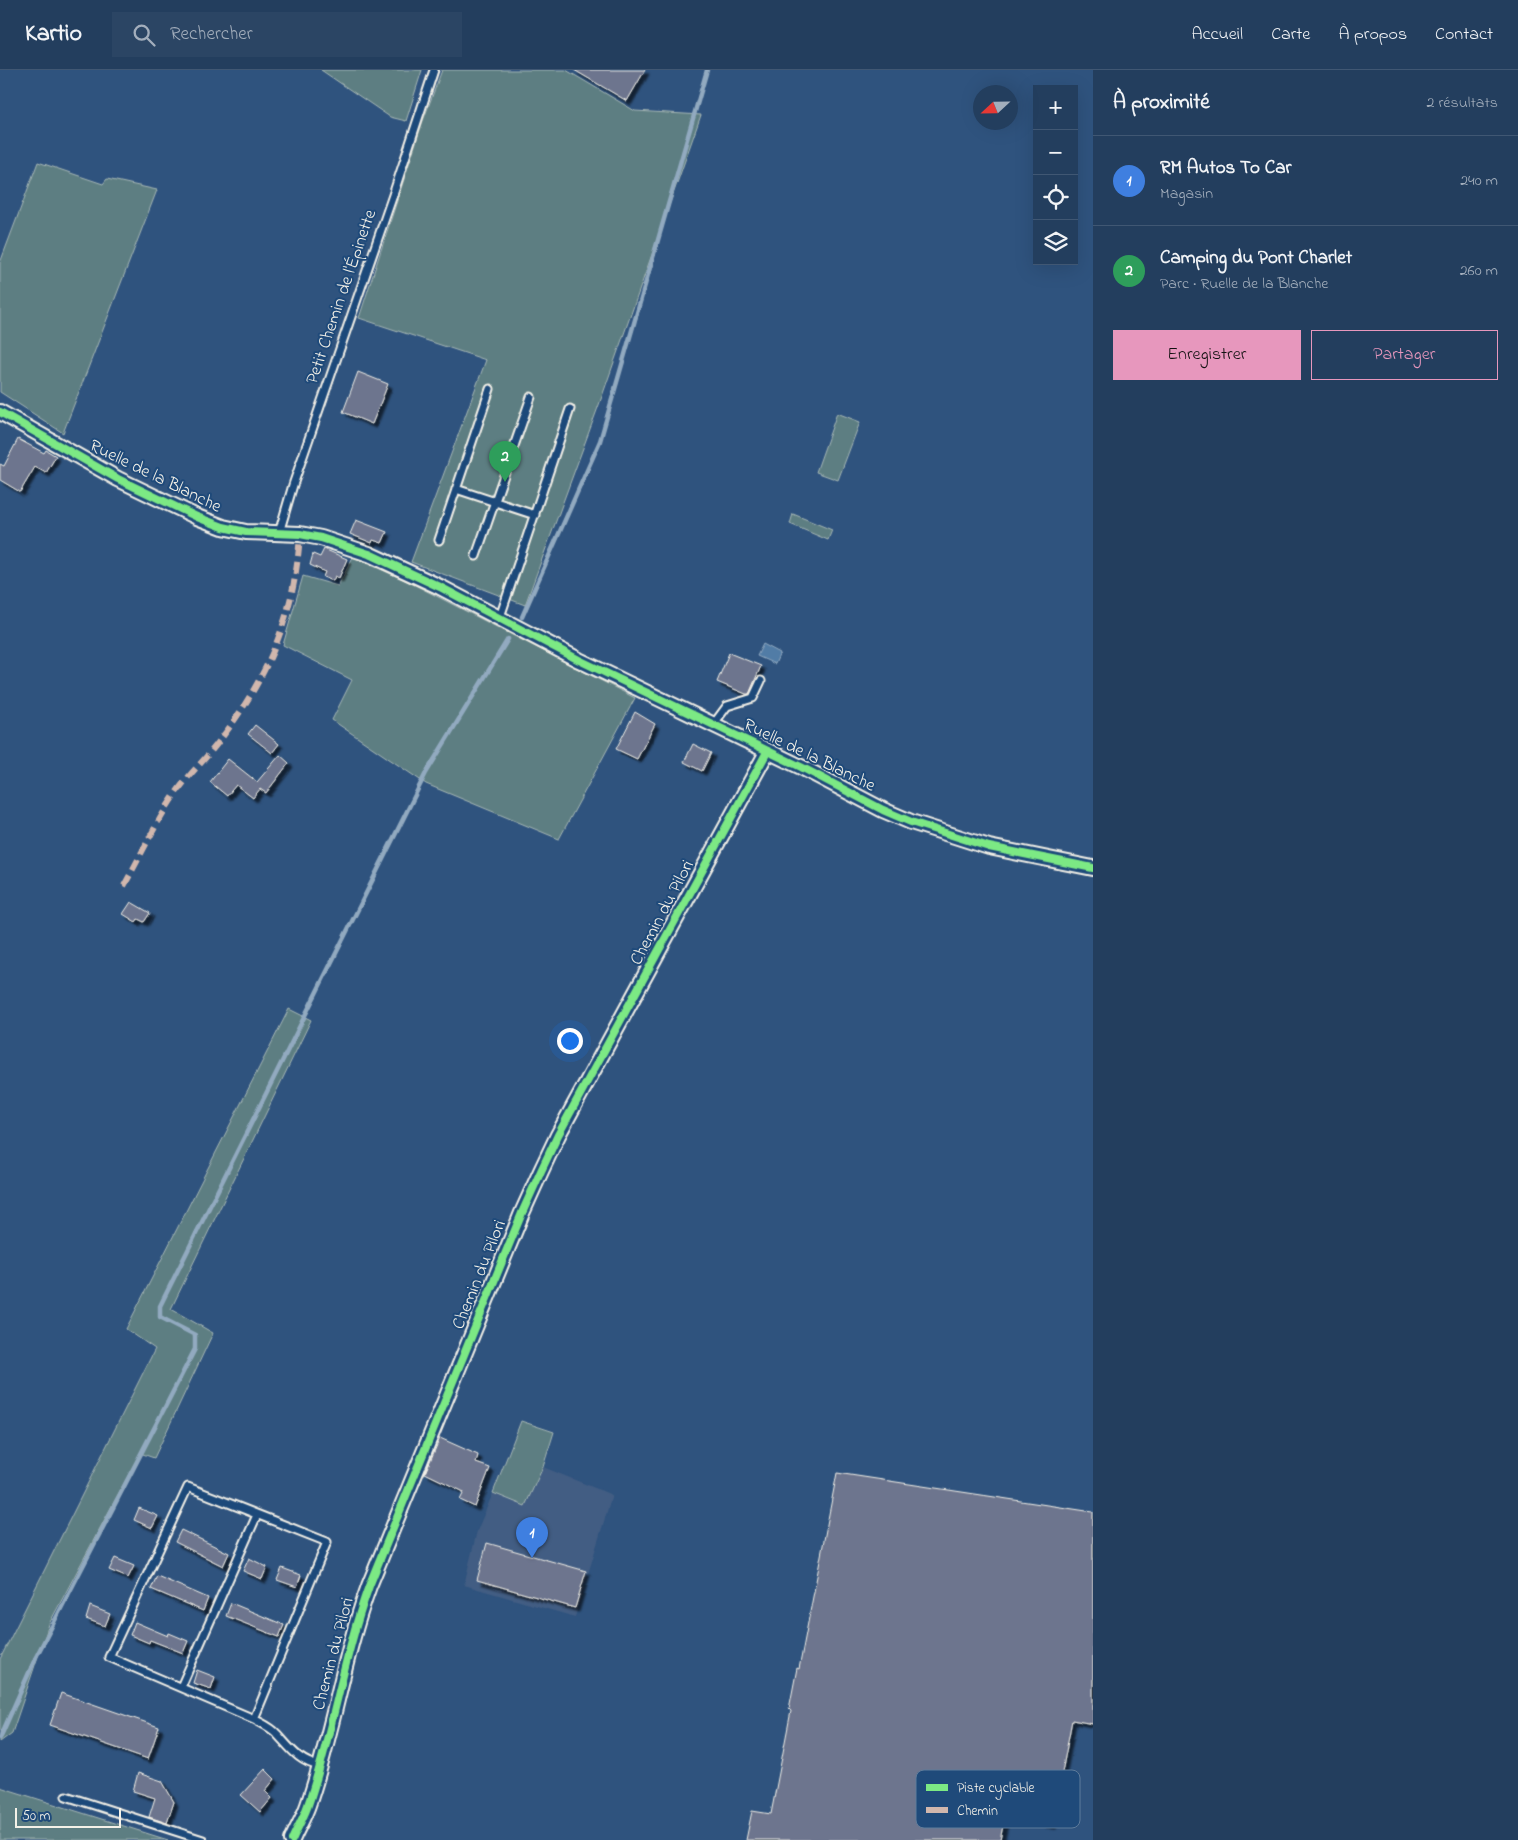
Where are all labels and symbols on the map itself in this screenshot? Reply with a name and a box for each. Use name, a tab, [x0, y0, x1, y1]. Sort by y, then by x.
north arrow	[973, 85, 1018, 130]
street label: Petit Chemin de l'Épinette	[300, 205, 384, 388]
street label: Ruelle de la Blanche	[85, 434, 226, 521]
pin: 2	[489, 441, 521, 482]
street label: Ruelle de la Blanche	[739, 713, 880, 800]
street label: Chemin du Pilori	[624, 856, 702, 970]
your location	[557, 1028, 583, 1054]
street label: Chemin du Pilori	[446, 1216, 514, 1334]
pin: 1	[516, 1517, 548, 1558]
street label: Chemin du Pilori	[306, 1595, 362, 1713]
legend	[916, 1770, 1080, 1828]
text: Piste cyclable	[957, 1778, 1035, 1800]
text: Chemin	[957, 1801, 998, 1822]
scale bar	[15, 1805, 121, 1828]

